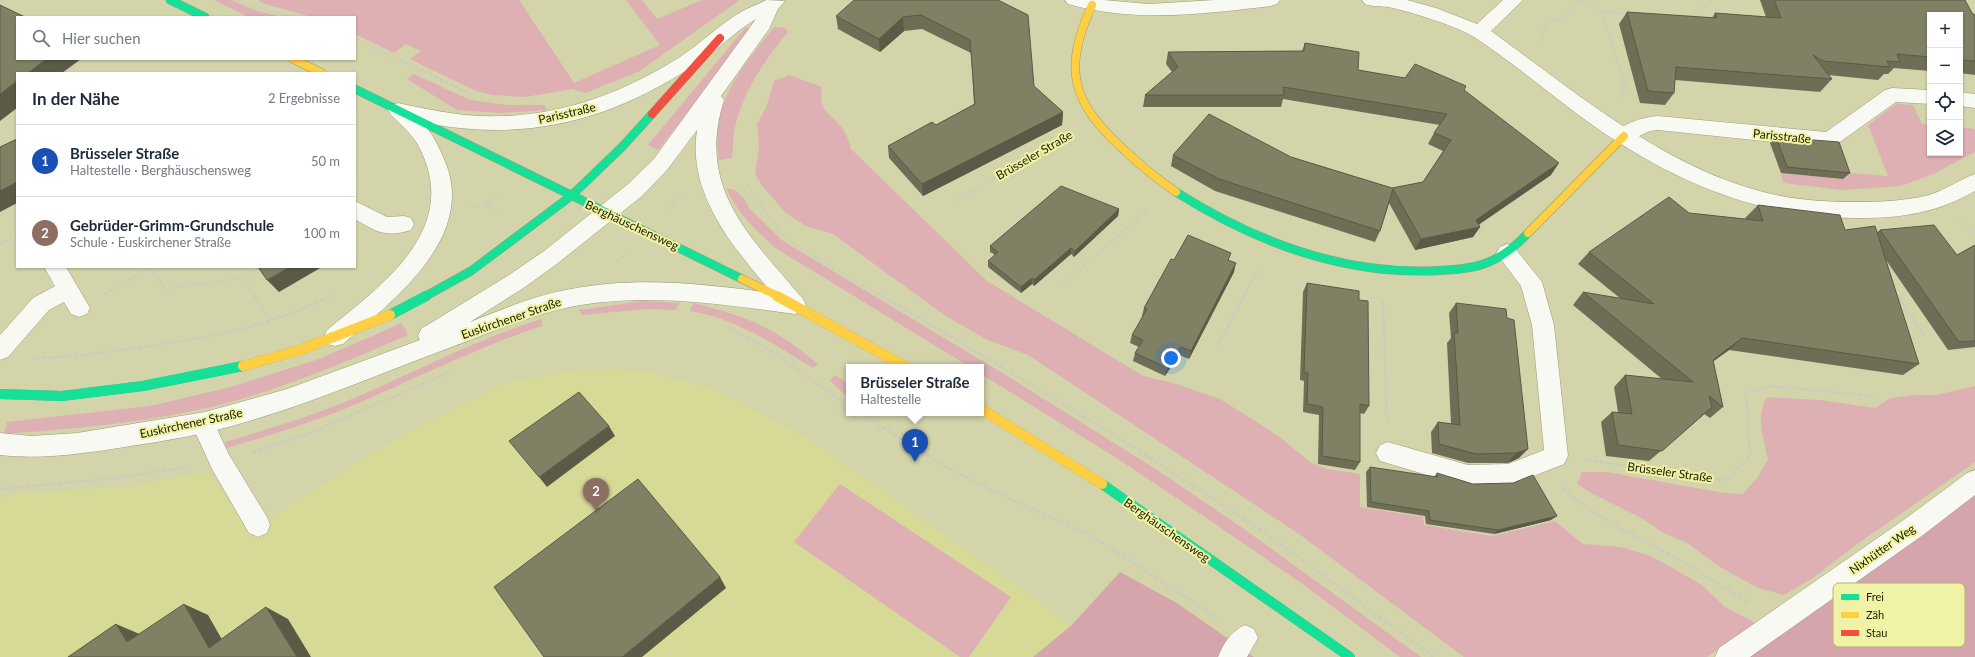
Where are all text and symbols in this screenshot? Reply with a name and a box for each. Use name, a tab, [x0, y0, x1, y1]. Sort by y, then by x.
map controls	[1927, 12, 1963, 156]
button: +	[1927, 12, 1963, 48]
search box	[16, 16, 356, 60]
icon: search	[30, 27, 52, 49]
text: Hier suchen	[62, 29, 141, 47]
button: −	[1927, 48, 1963, 84]
button: locate	[1927, 84, 1963, 120]
text: In der Nähe	[32, 88, 120, 109]
text: 2 Ergebnisse	[268, 90, 340, 106]
street label: Parisstraße	[537, 99, 597, 127]
button: layers	[1927, 120, 1963, 156]
street label: Parisstraße	[1752, 125, 1812, 147]
street label: Brüsseler Straße	[993, 127, 1075, 183]
text: Brüsseler Straße	[70, 144, 179, 162]
text: 1	[41, 153, 49, 169]
text: 50 m	[311, 153, 340, 169]
text: Haltestelle · Berghäuschensweg	[70, 162, 251, 178]
street label: Berghäuschensweg	[583, 197, 681, 253]
text: Gebrüder-Grimm-Grundschule	[70, 216, 274, 234]
text: 2	[41, 225, 49, 241]
text: 100 m	[303, 225, 340, 241]
text: Schule · Euskirchener Straße	[70, 234, 231, 250]
street label: Euskirchener Straße	[459, 294, 563, 342]
your location	[1161, 348, 1181, 368]
popup	[846, 364, 984, 416]
text: Brüsseler Straße	[860, 373, 970, 391]
text: Haltestelle	[860, 391, 921, 407]
street label: Euskirchener Straße	[138, 405, 244, 441]
pin: 1	[902, 429, 928, 462]
street label: Brüsseler Straße	[1626, 459, 1714, 485]
pin: 2	[583, 478, 609, 511]
street label: Berghäuschensweg	[1121, 495, 1213, 565]
street label: Nixhütter Weg	[1846, 521, 1918, 577]
legend	[1833, 583, 1965, 647]
text: Frei	[1866, 590, 1884, 603]
text: Zäh	[1866, 608, 1884, 621]
text: Stau	[1866, 626, 1887, 639]

